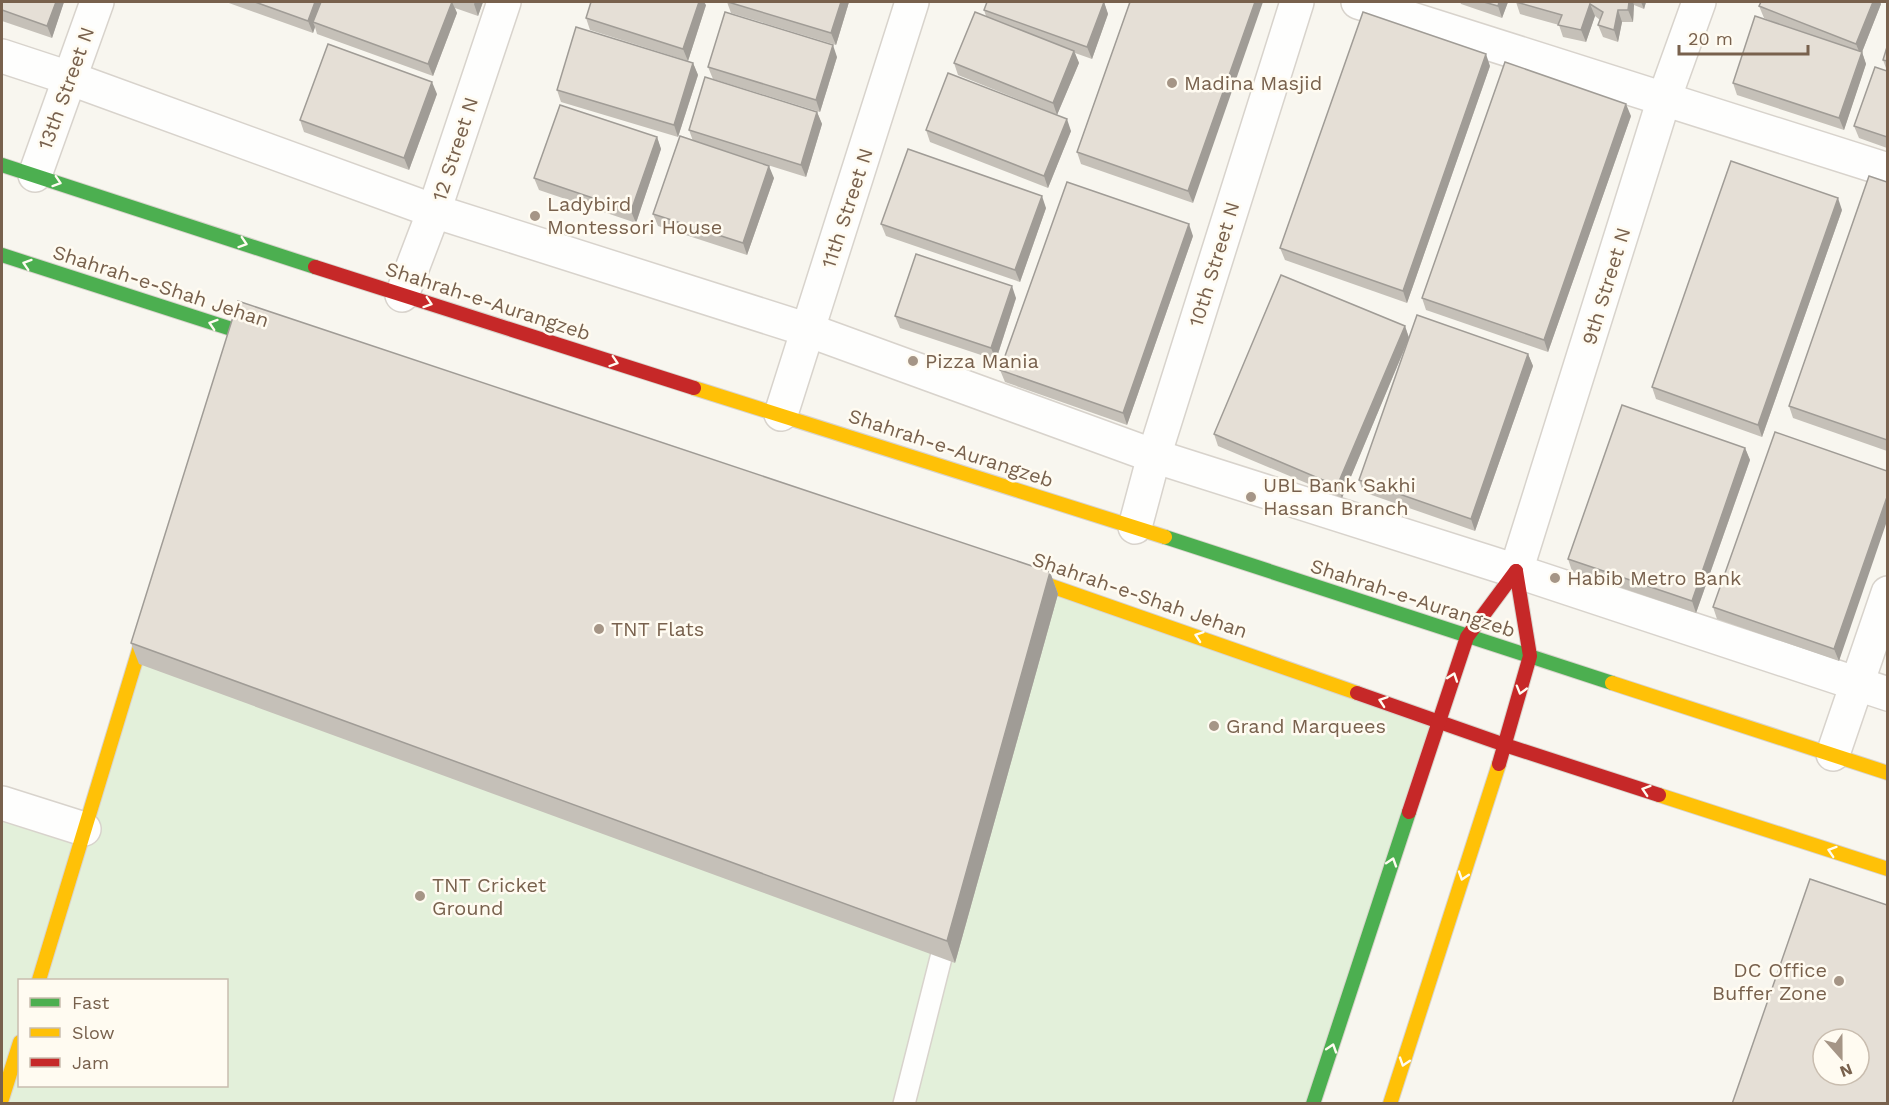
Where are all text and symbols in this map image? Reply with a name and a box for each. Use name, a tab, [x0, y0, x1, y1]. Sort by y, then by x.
scale bar	[1679, 18, 1808, 56]
street label: 13th Street N	[33, 23, 99, 153]
text: 20 m	[1688, 28, 1733, 49]
place label: Madina Masjid	[1184, 71, 1322, 95]
marker: Madina Masjid	[1165, 76, 1179, 90]
street label: 12 Street N	[427, 94, 483, 204]
street label: 11th Street N	[816, 145, 878, 271]
one-way arrow	[51, 175, 62, 188]
place label: Ladybird Montessori House	[547, 192, 722, 239]
street label: 10th Street N	[1184, 199, 1244, 329]
marker: Ladybird Montessori House	[528, 209, 542, 223]
street label: 9th Street N	[1577, 224, 1635, 348]
one-way arrow	[237, 236, 248, 248]
street label: Shahrah-e-Shah Jehan	[50, 240, 272, 332]
street label: Shahrah-e-Aurangzeb	[382, 256, 594, 346]
one-way arrow	[22, 258, 33, 271]
one-way arrow	[422, 296, 433, 308]
one-way arrow	[208, 318, 219, 331]
place label: Pizza Mania	[925, 349, 1039, 373]
one-way arrow	[608, 354, 619, 367]
marker: Pizza Mania	[906, 354, 920, 368]
street label: Shahrah-e-Aurangzeb	[845, 403, 1057, 493]
place label: UBL Bank Sakhi Hassan Branch	[1263, 473, 1416, 520]
marker: UBL Bank Sakhi Hassan Branch	[1244, 490, 1258, 504]
street label: Shahrah-e-Shah Jehan	[1029, 547, 1251, 643]
street label: Shahrah-e-Aurangzeb	[1307, 553, 1519, 643]
place label: Habib Metro Bank	[1567, 566, 1741, 590]
marker: Habib Metro Bank	[1548, 571, 1562, 585]
place label: TNT Flats	[611, 617, 704, 641]
marker: TNT Flats	[592, 622, 606, 636]
one-way arrow	[1194, 631, 1205, 644]
one-way arrow	[1446, 672, 1459, 683]
one-way arrow	[1515, 685, 1528, 695]
one-way arrow	[1378, 695, 1389, 708]
place label: Grand Marquees	[1226, 714, 1386, 738]
marker: Grand Marquees	[1207, 719, 1221, 733]
one-way arrow	[1641, 785, 1652, 798]
one-way arrow	[1827, 845, 1838, 858]
one-way arrow	[1385, 858, 1397, 868]
one-way arrow	[1458, 870, 1470, 881]
place label: TNT Cricket Ground	[432, 873, 547, 920]
marker: TNT Cricket Ground	[413, 889, 427, 903]
place label: DC Office Buffer Zone	[1712, 958, 1827, 1005]
marker: DC Office Buffer Zone	[1832, 974, 1846, 988]
legend	[18, 979, 228, 1087]
text: Fast	[72, 992, 110, 1013]
text: Slow	[72, 1022, 115, 1043]
north arrow	[1811, 1027, 1871, 1087]
one-way arrow	[1324, 1043, 1337, 1054]
text: Jam	[72, 1052, 109, 1073]
one-way arrow	[1399, 1056, 1411, 1067]
text: N	[1837, 1060, 1855, 1082]

